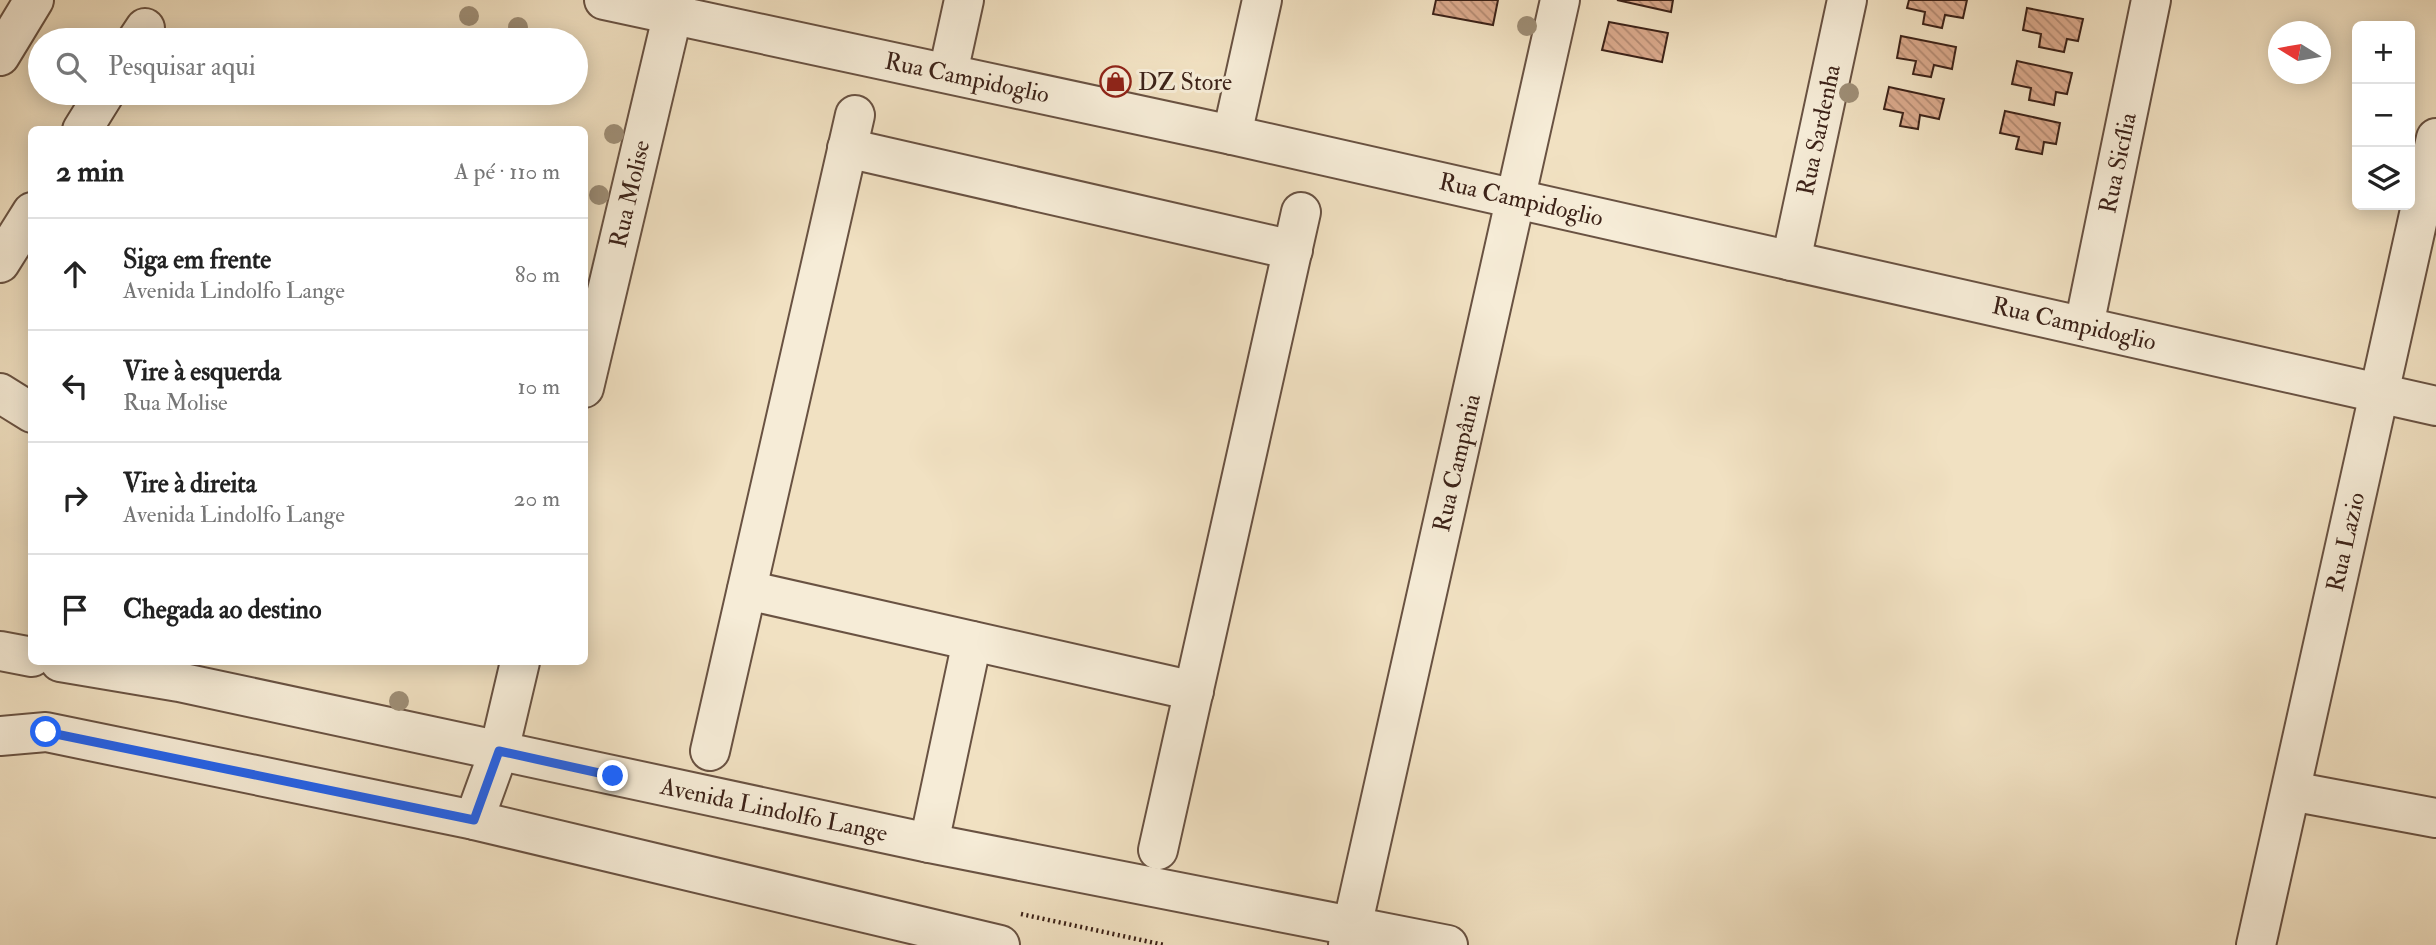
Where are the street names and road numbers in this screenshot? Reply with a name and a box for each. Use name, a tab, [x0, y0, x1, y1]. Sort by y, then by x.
street label: Rua Campidoglio	[882, 45, 1052, 111]
street label: Rua Sardenha	[1790, 61, 1848, 198]
street label: Rua Sicília	[2092, 109, 2144, 216]
street label: Rua Molise	[603, 137, 657, 251]
street label: Rua Campidoglio	[1436, 166, 1606, 234]
street label: Rua Campidoglio	[1989, 290, 2159, 358]
street label: Rua Campânia	[1426, 390, 1488, 535]
street label: Rua Lazio	[2320, 489, 2372, 595]
street label: Avenida Lindolfo Lange	[657, 771, 890, 849]

